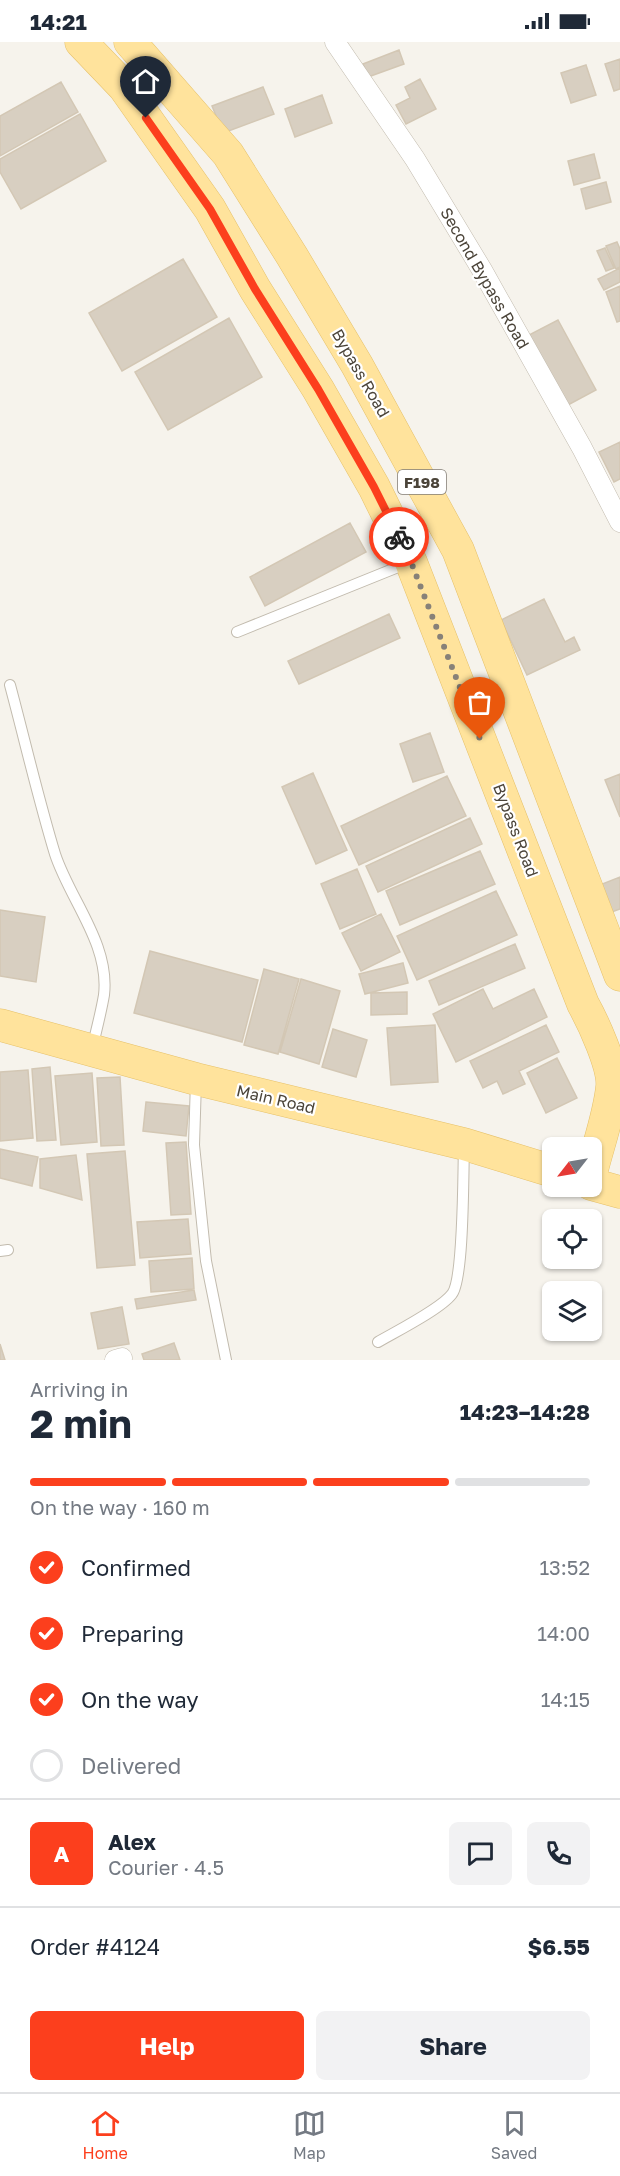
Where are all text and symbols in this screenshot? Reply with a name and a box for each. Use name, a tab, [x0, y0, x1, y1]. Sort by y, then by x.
text: 14:21	[30, 8, 87, 35]
pin	[120, 56, 171, 118]
icon: home	[129, 65, 162, 98]
street label: Second Bypass Road	[436, 204, 534, 352]
street label: Bypass Road	[328, 325, 394, 421]
road number: F198	[398, 470, 446, 494]
courier	[369, 507, 429, 567]
icon: bike	[383, 521, 416, 554]
pin	[454, 677, 505, 739]
icon: bag	[463, 686, 496, 719]
street label: Bypass Road	[489, 780, 543, 880]
street label: Main Road	[235, 1080, 317, 1118]
north arrow	[542, 1137, 602, 1197]
map controls	[542, 1137, 602, 1341]
button: locate	[542, 1209, 602, 1269]
button: layers	[542, 1281, 602, 1341]
text: Arriving in	[30, 1377, 128, 1401]
text: 14:23–14:28	[460, 1398, 590, 1425]
text: 2 min	[30, 1400, 132, 1447]
text: On the way · 160 m	[30, 1495, 210, 1519]
icon: check	[30, 1551, 63, 1584]
text: Confirmed	[81, 1554, 191, 1581]
text: 13:52	[539, 1555, 590, 1579]
icon: check	[30, 1617, 63, 1650]
text: Preparing	[81, 1620, 184, 1647]
text: 14:00	[537, 1621, 590, 1645]
icon: check	[30, 1683, 63, 1716]
text: On the way	[81, 1686, 199, 1713]
text: 14:15	[541, 1687, 590, 1711]
text: Delivered	[81, 1752, 181, 1779]
button: chat	[449, 1822, 512, 1885]
button: phone	[527, 1822, 590, 1885]
text: Alex	[108, 1828, 156, 1855]
text: A	[54, 1840, 69, 1867]
text: Courier · 4.5	[108, 1855, 224, 1879]
text: Order #4124	[30, 1933, 160, 1960]
text: $6.55	[527, 1933, 590, 1960]
button: Help	[30, 2011, 304, 2080]
button: Share	[316, 2011, 590, 2080]
tab: Home	[83, 2107, 128, 2163]
tab: Map	[293, 2107, 326, 2163]
tab: Saved	[491, 2107, 537, 2163]

